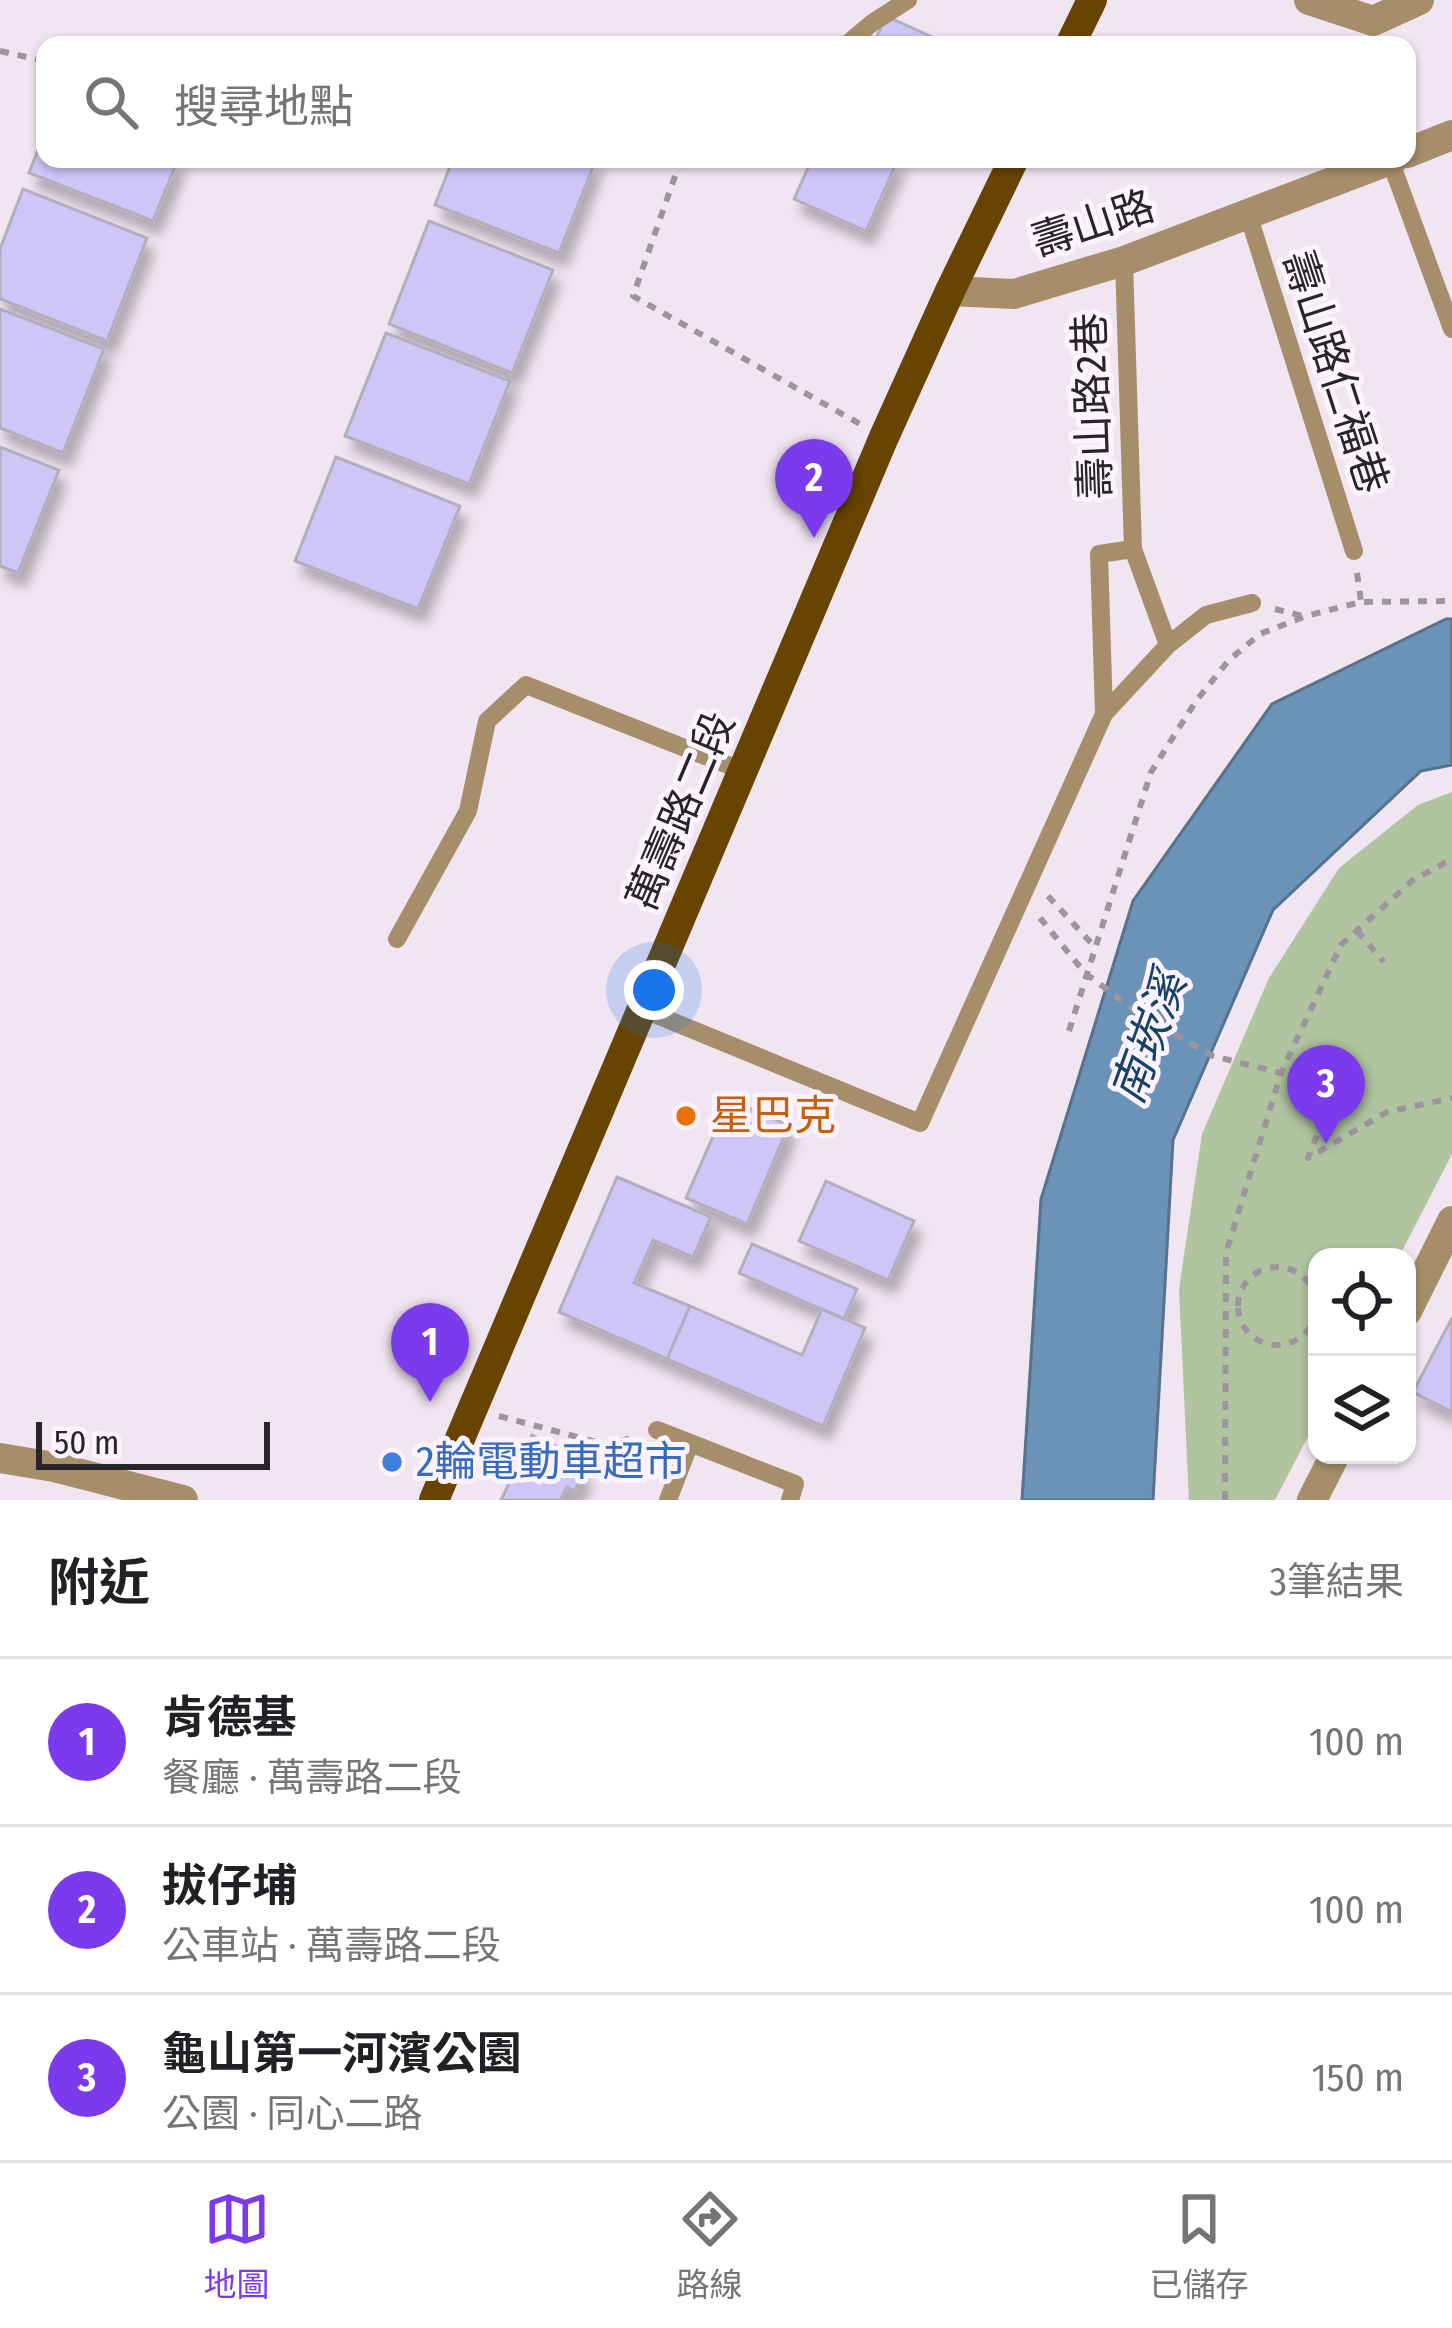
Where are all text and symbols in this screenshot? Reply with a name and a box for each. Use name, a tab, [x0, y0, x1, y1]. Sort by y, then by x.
search box	[36, 36, 1416, 168]
icon: search	[78, 69, 144, 135]
text: 搜尋地點	[174, 80, 354, 134]
street label: 壽山路	[1025, 181, 1161, 267]
street label: 壽山路仁福巷	[1272, 244, 1398, 500]
street label: 壽山路2巷	[1065, 312, 1121, 500]
pin: 2	[775, 439, 853, 538]
street label: 萬壽路二段	[617, 705, 745, 917]
your location	[624, 960, 684, 1020]
water label: 南崁溪	[1101, 960, 1200, 1111]
pin: 3	[1287, 1045, 1365, 1144]
place label: 星巴克	[710, 1091, 836, 1141]
marker: 星巴克	[673, 1103, 699, 1129]
map controls	[1308, 1248, 1416, 1464]
button: locate	[1308, 1248, 1416, 1356]
pin: 1	[391, 1303, 469, 1402]
button: layers	[1308, 1356, 1416, 1464]
scale bar	[36, 1416, 270, 1469]
text: 50 m	[54, 1423, 119, 1463]
place label: 2輪電動車超市	[416, 1437, 687, 1487]
marker: 2輪電動車超市	[379, 1449, 405, 1475]
text: 附近	[48, 1552, 150, 1614]
text: 3筆結果	[1269, 1559, 1404, 1605]
text: 肯德基	[162, 1691, 297, 1745]
text: 1	[79, 1719, 95, 1765]
text: 100 m	[1309, 1719, 1404, 1765]
text: 餐廳 · 萬壽路二段	[162, 1755, 462, 1801]
text: 拔仔埔	[162, 1859, 297, 1913]
text: 2	[78, 1887, 96, 1933]
text: 100 m	[1309, 1887, 1404, 1933]
text: 公車站 · 萬壽路二段	[162, 1923, 501, 1969]
text: 龜山第一河濱公園	[162, 2027, 522, 2081]
text: 3	[78, 2055, 96, 2101]
text: 150 m	[1311, 2055, 1404, 2101]
text: 公園 · 同心二路	[162, 2091, 423, 2137]
tab: 地圖	[204, 2186, 270, 2306]
tab: 路線	[677, 2186, 743, 2306]
tab: 已儲存	[1150, 2186, 1249, 2306]

